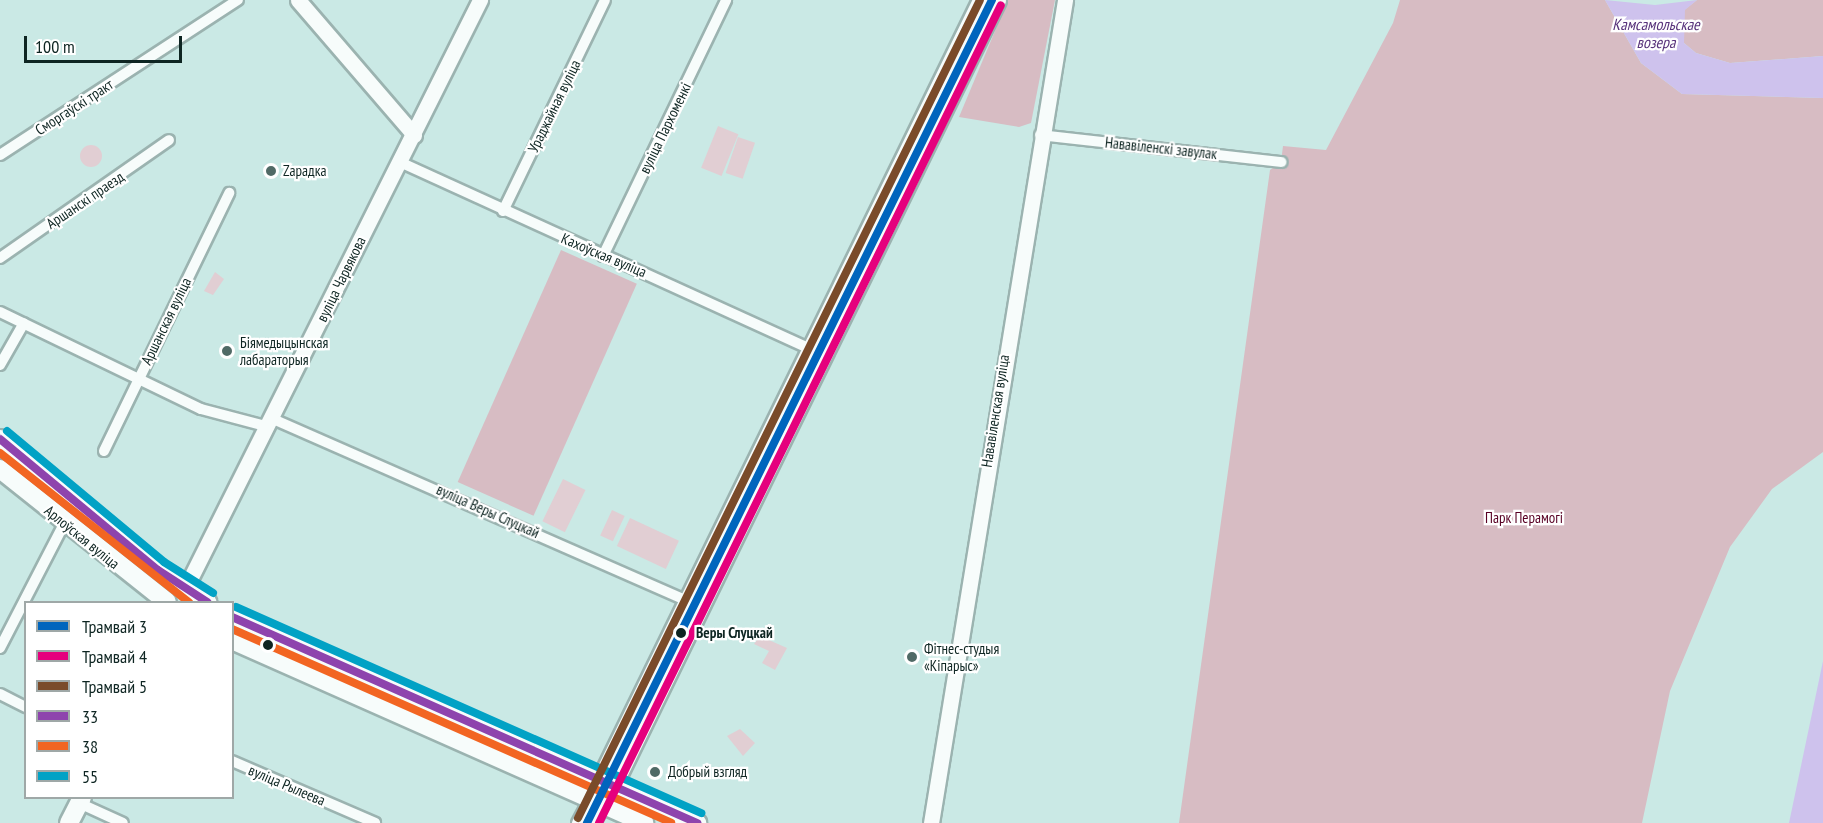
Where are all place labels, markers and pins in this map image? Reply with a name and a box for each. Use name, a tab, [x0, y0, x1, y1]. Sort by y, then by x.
place label: Zарадка	[283, 162, 326, 180]
marker: Zарадка	[264, 164, 278, 178]
place label: Біямедыцынская лабараторыя	[240, 333, 328, 368]
marker: Біямедыцынская лабараторыя	[218, 342, 236, 360]
marker: Веры Слуцкай	[671, 623, 691, 643]
place label: Веры Слуцкай	[696, 624, 773, 642]
unlabelled marker	[262, 639, 274, 651]
place label: Фітнес-студыя «Кіпарыс»	[924, 639, 999, 674]
marker: Фітнес-студыя «Кіпарыс»	[905, 650, 919, 664]
marker: Добрый взгляд	[646, 763, 664, 781]
place label: Добрый взгляд	[668, 763, 747, 781]

